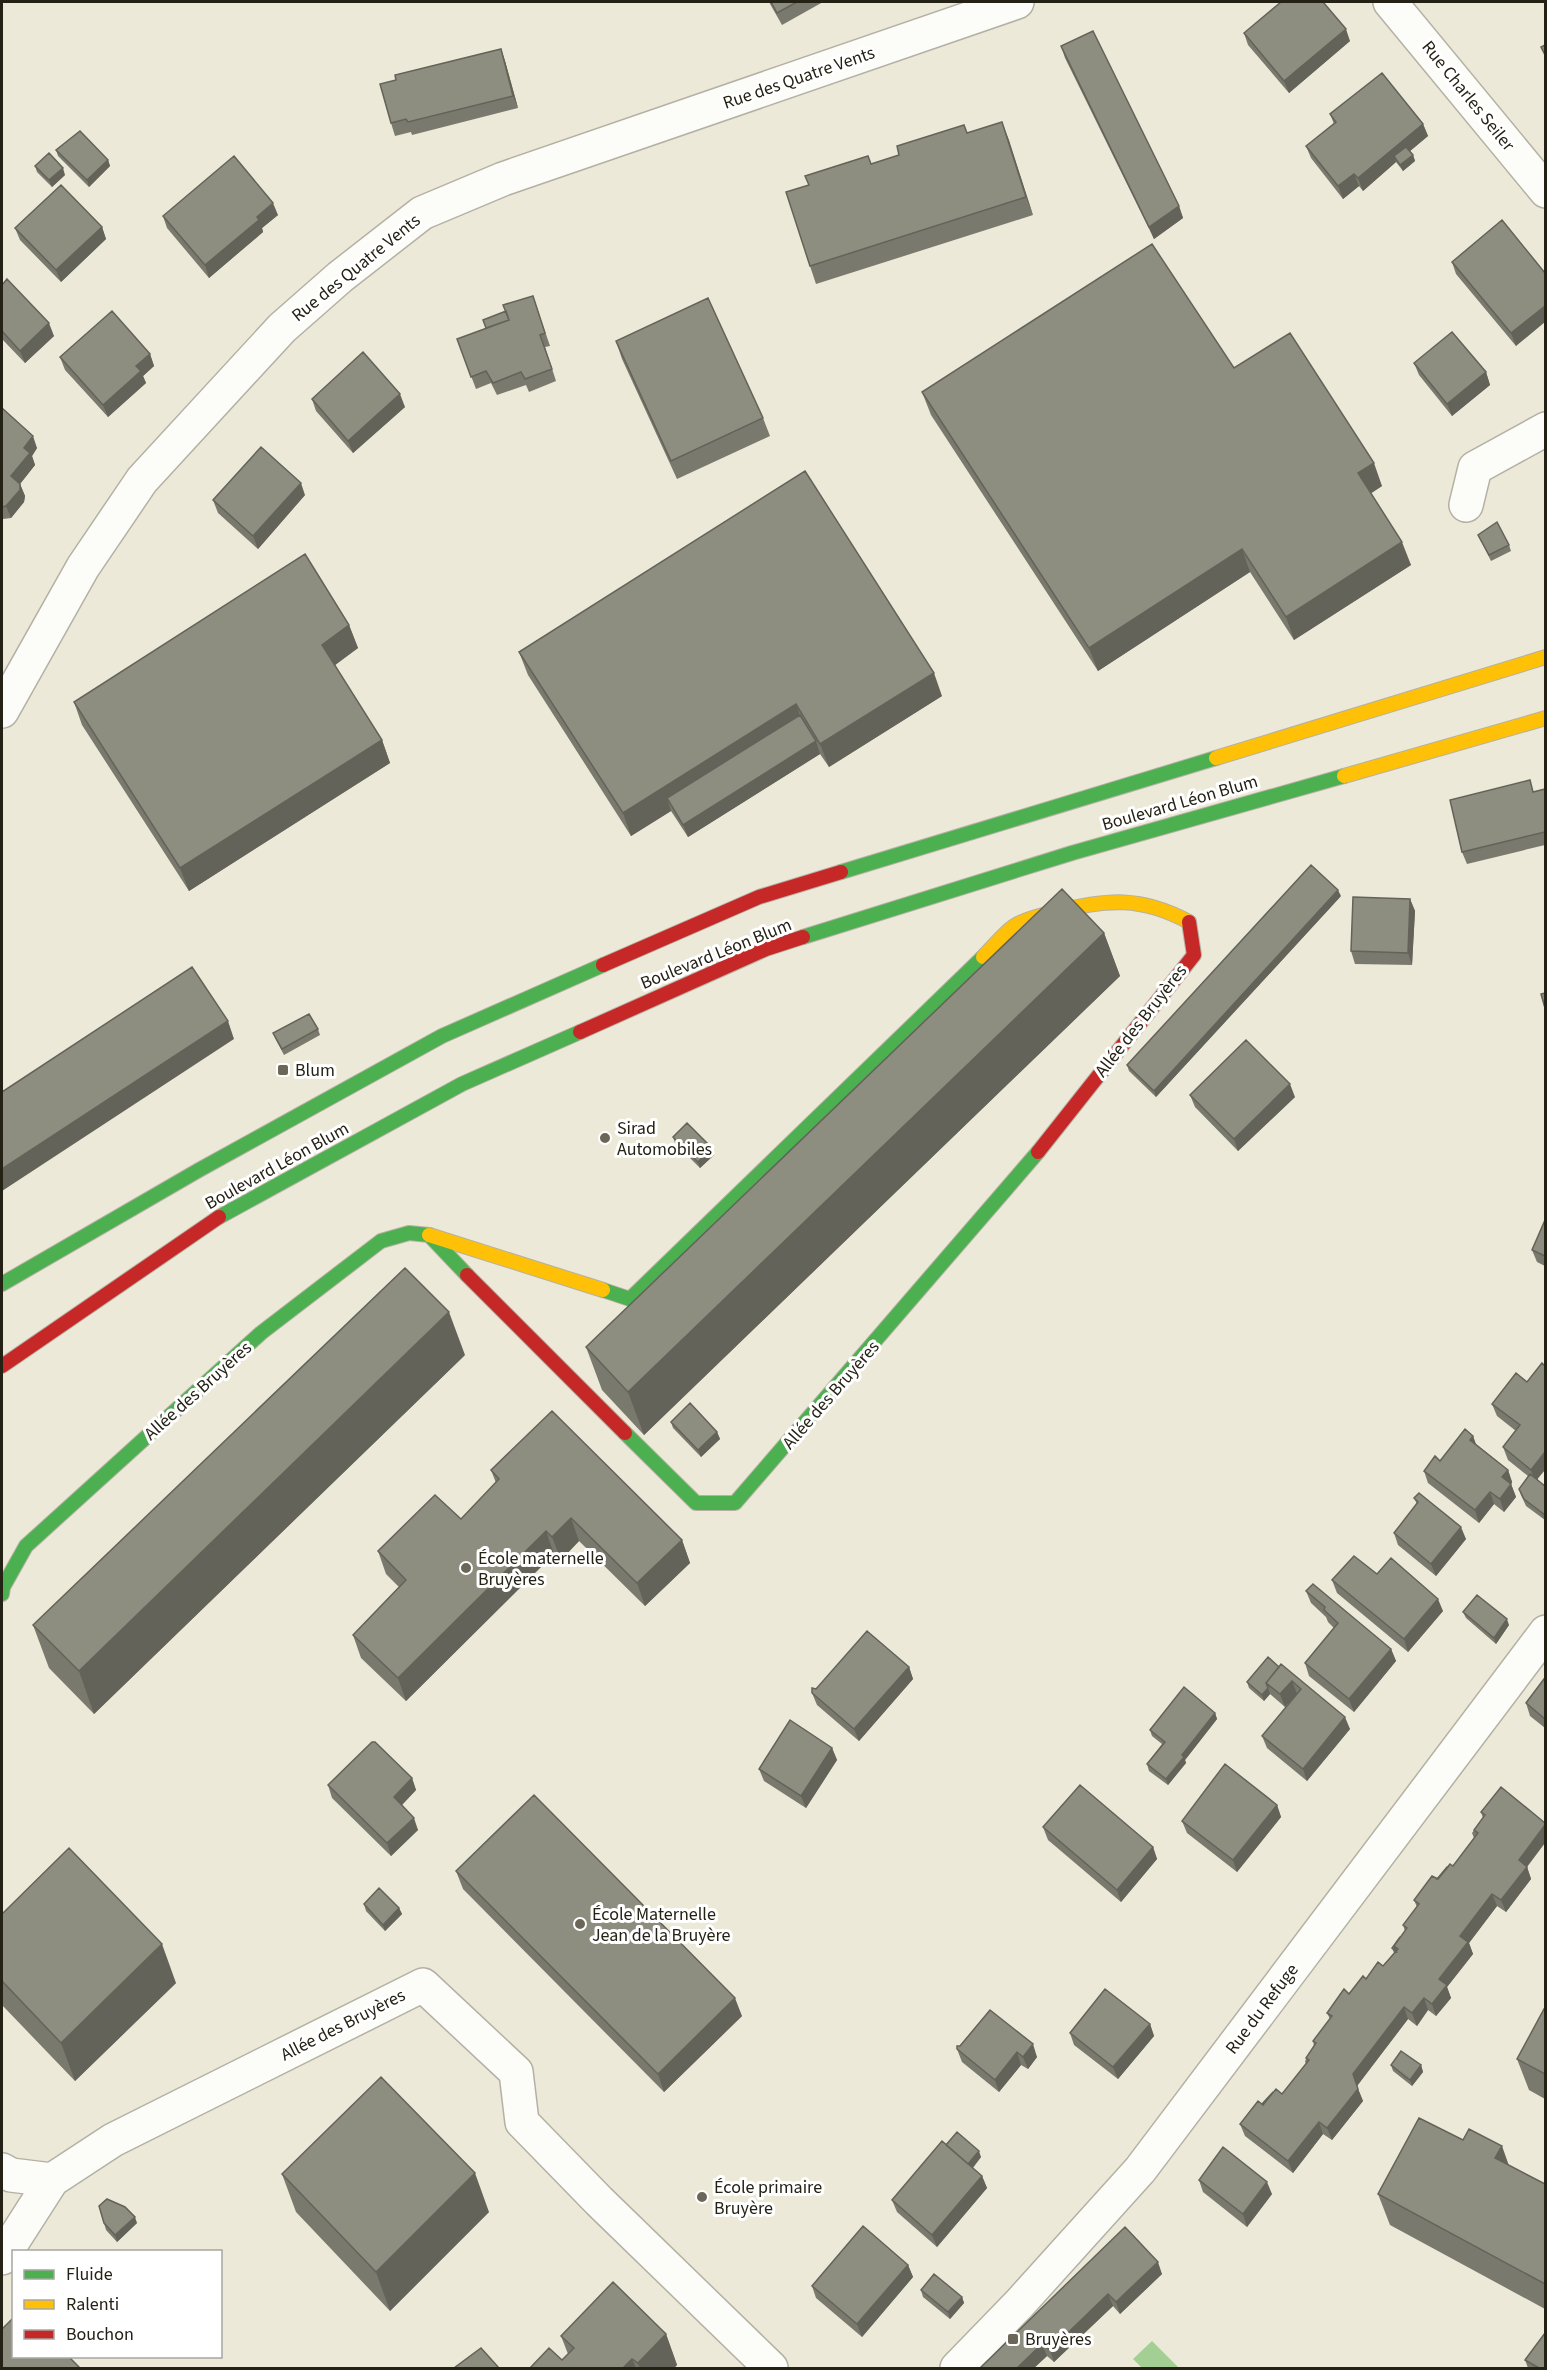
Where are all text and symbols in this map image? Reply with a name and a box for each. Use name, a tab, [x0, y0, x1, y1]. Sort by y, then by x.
street label: Rue Charles Seiler	[1416, 36, 1521, 157]
street label: Rue des Quatre Vents	[720, 40, 878, 116]
street label: Rue des Quatre Vents	[286, 208, 426, 328]
street label: Boulevard Léon Blum	[1099, 769, 1261, 837]
street label: Boulevard Léon Blum	[637, 912, 795, 996]
street label: Allée des Bruyères	[1089, 959, 1193, 1083]
place label: Blum	[295, 1058, 335, 1083]
marker: Blum	[276, 1063, 290, 1077]
street label: Boulevard Léon Blum	[200, 1116, 354, 1216]
place label: Sirad Automobiles	[617, 1116, 712, 1162]
marker: Sirad Automobiles	[598, 1131, 612, 1145]
street label: Allée des Bruyères	[777, 1335, 885, 1455]
street label: Allée des Bruyères	[139, 1336, 257, 1446]
place label: École maternelle Bruyères	[478, 1546, 604, 1592]
marker: École maternelle Bruyères	[459, 1561, 473, 1575]
place label: École Maternelle Jean de la Bruyère	[592, 1902, 731, 1948]
marker: École Maternelle Jean de la Bruyère	[573, 1917, 587, 1931]
street label: Rue du Refuge	[1220, 1958, 1304, 2060]
street label: Allée des Bruyères	[276, 1983, 410, 2067]
place label: École primaire Bruyère	[714, 2175, 822, 2221]
marker: École primaire Bruyère	[695, 2190, 709, 2204]
legend	[12, 2250, 222, 2358]
text: Fluide	[66, 2262, 113, 2287]
text: Ralenti	[66, 2292, 119, 2317]
text: Bouchon	[66, 2322, 134, 2347]
place label: Bruyères	[1025, 2327, 1091, 2352]
marker: Bruyères	[1006, 2332, 1020, 2346]

